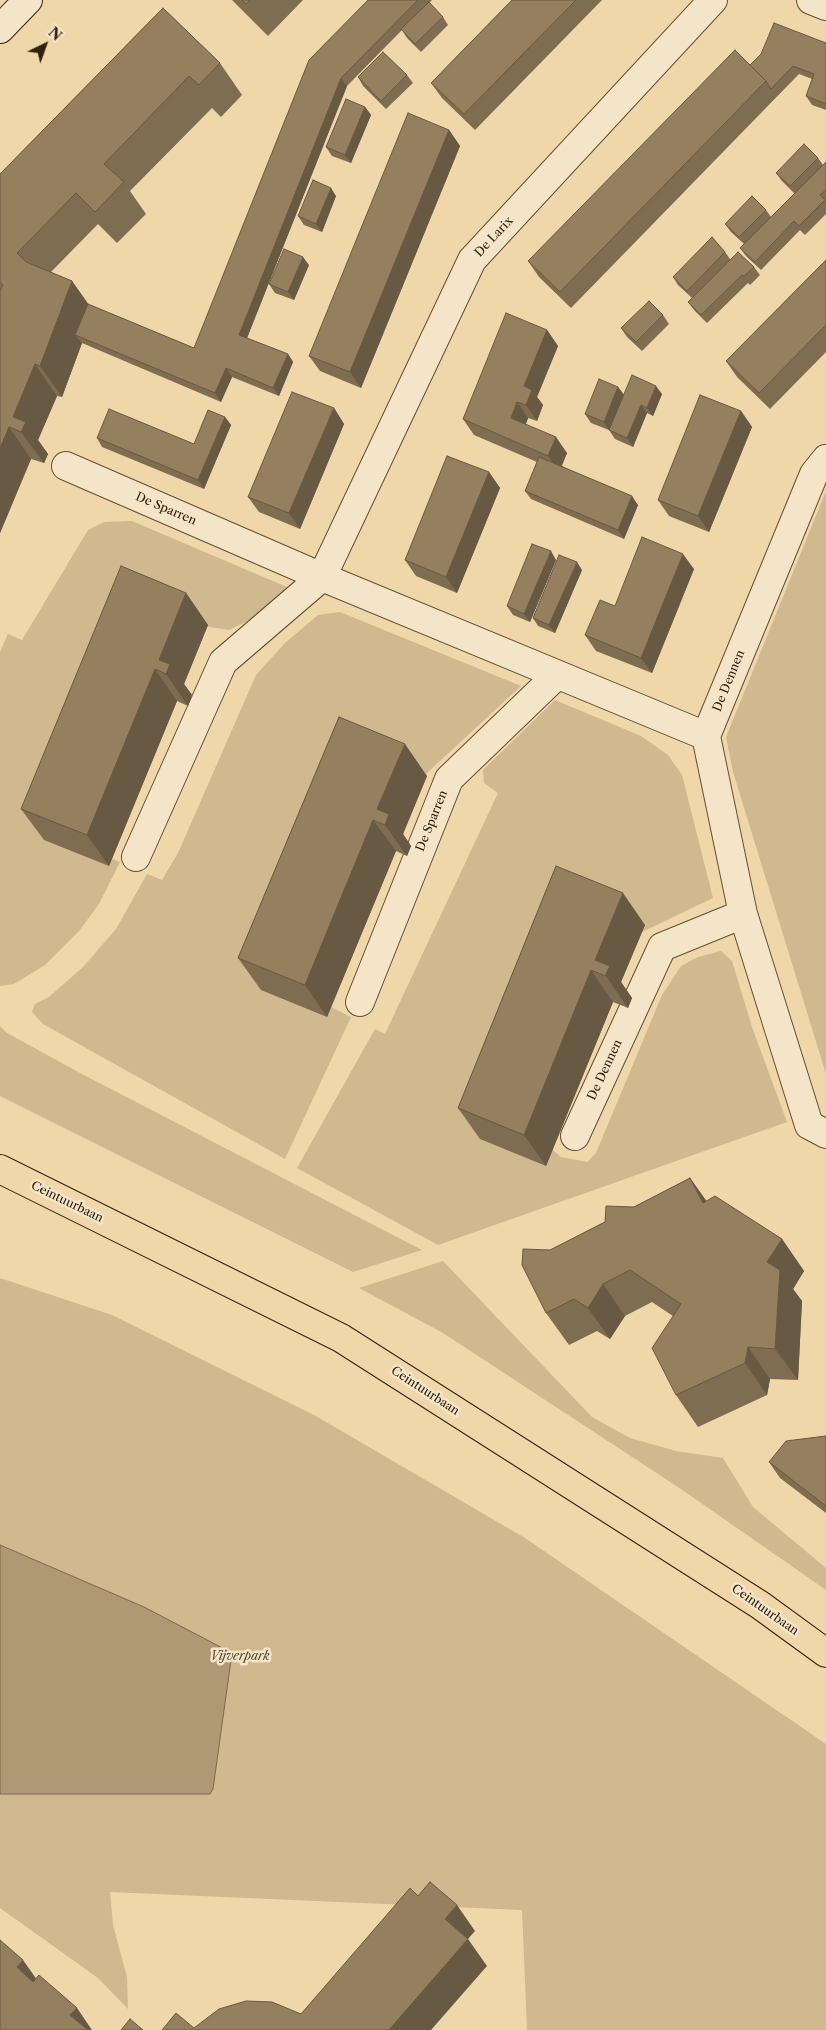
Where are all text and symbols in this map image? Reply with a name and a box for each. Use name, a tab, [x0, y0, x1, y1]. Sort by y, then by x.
north arrow	[20, 20, 70, 70]
text: N	[44, 23, 66, 45]
street label: De Larix	[472, 214, 516, 260]
street label: De Sparren	[133, 490, 199, 528]
street label: De Dennen	[710, 648, 748, 714]
street label: De Sparren	[413, 788, 451, 854]
street label: De Dennen	[585, 1037, 625, 1103]
street label: Ceintuurbaan	[29, 1178, 105, 1226]
street label: Ceintuurbaan	[388, 1364, 462, 1418]
street label: Ceintuurbaan	[729, 1582, 801, 1638]
park label: Vijverpark	[210, 1650, 270, 1664]

